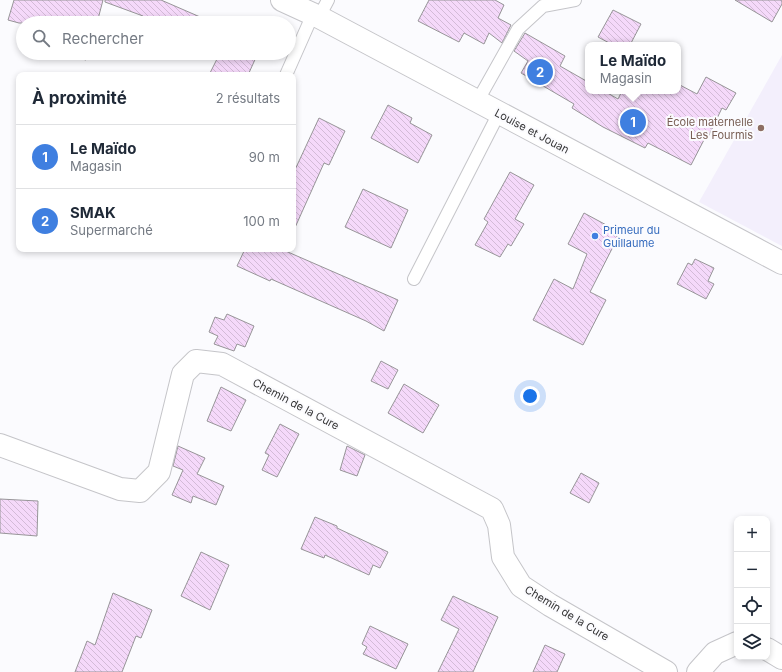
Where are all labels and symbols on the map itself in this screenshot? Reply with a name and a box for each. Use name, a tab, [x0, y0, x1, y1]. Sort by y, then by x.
pin: 2	[527, 57, 553, 87]
street label: Louise et Jouan	[492, 105, 572, 157]
pin: 1	[620, 107, 646, 137]
place label: École maternelle Les Fourmis	[667, 115, 753, 142]
marker: École maternelle Les Fourmis	[756, 123, 766, 133]
place label: Primeur du Guillaume	[603, 223, 660, 250]
marker: Primeur du Guillaume	[590, 231, 600, 241]
street label: Chemin de la Cure	[250, 375, 342, 433]
your location	[520, 386, 540, 406]
street label: Chemin de la Cure	[522, 582, 612, 644]

